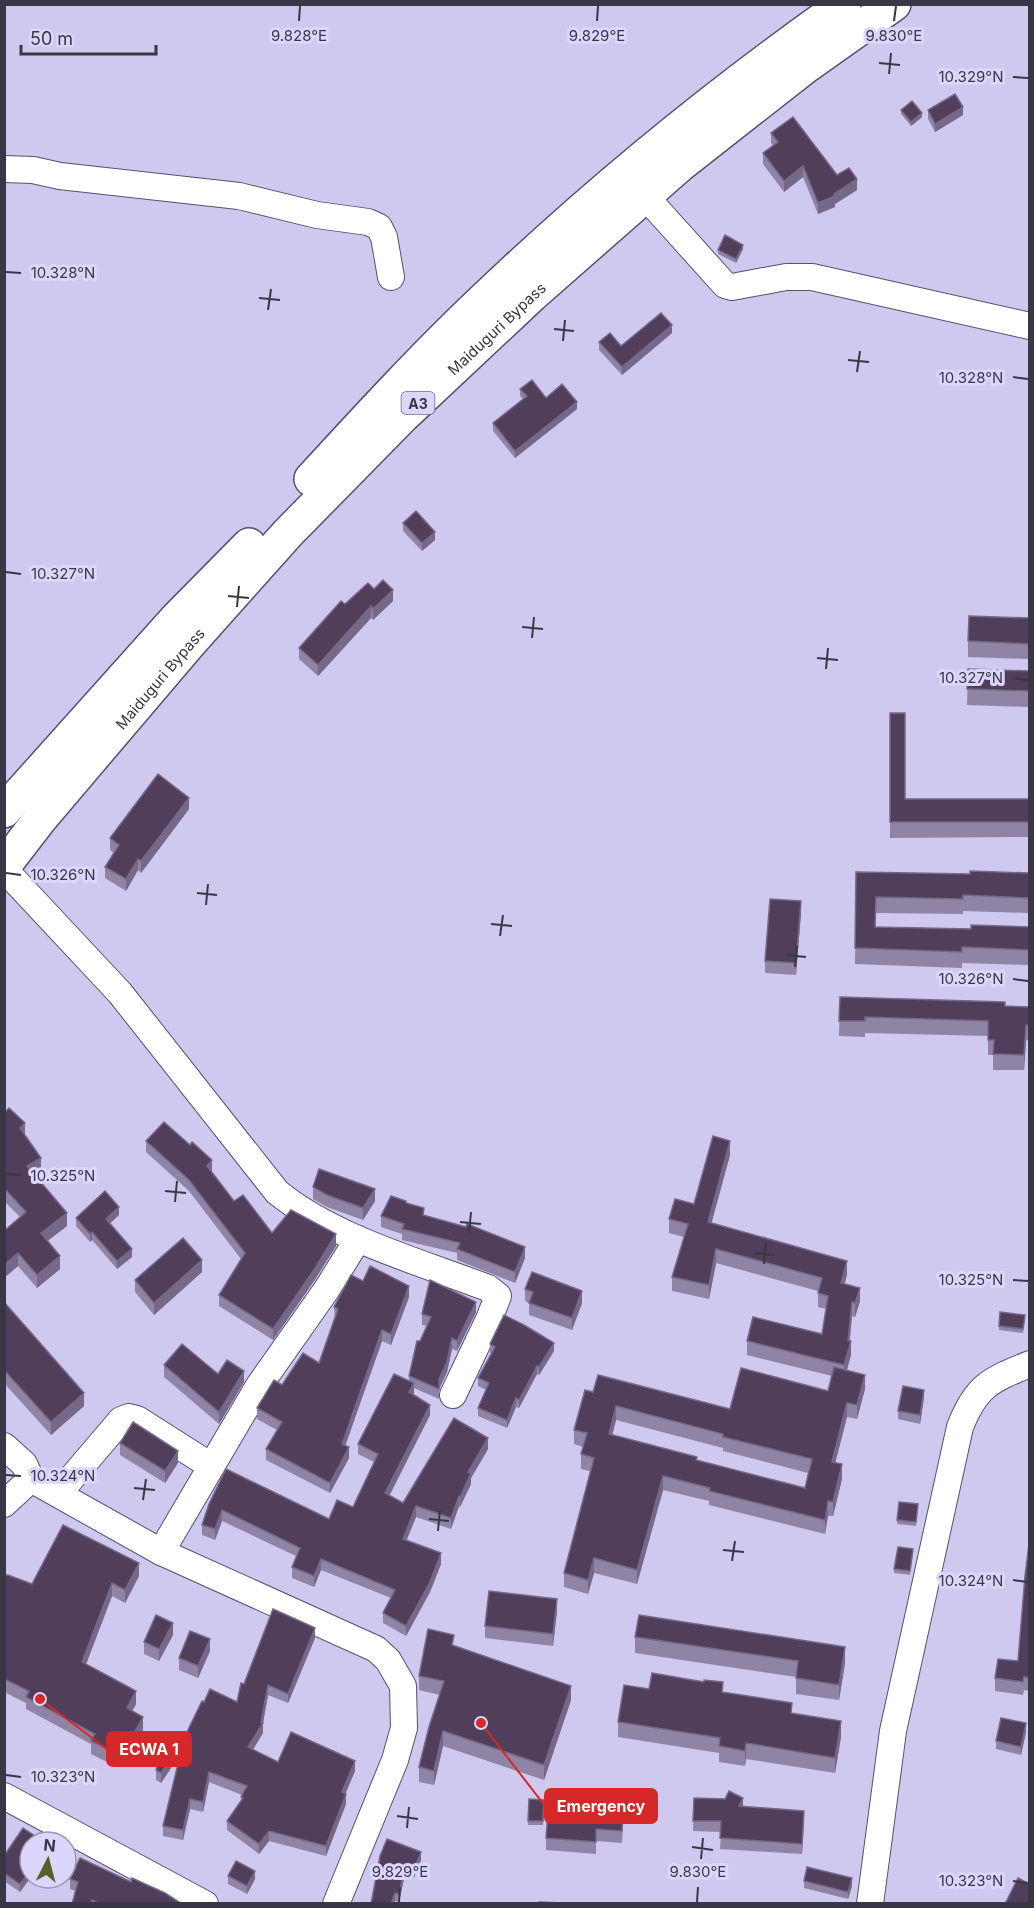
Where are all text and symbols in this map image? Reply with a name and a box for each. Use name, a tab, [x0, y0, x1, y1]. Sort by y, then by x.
scale bar	[21, 18, 156, 56]
text: 9.828°E	[271, 26, 327, 45]
text: 9.829°E	[569, 26, 625, 45]
text: 9.830°E	[866, 26, 922, 45]
text: 50 m	[30, 28, 73, 49]
text: 10.329°N	[939, 67, 1003, 86]
text: 10.328°N	[31, 263, 95, 282]
street label: Maiduguri Bypass	[444, 278, 550, 379]
text: 10.328°N	[939, 368, 1003, 387]
road number: A3	[402, 392, 434, 414]
text: 10.327°N	[31, 564, 95, 583]
street label: Maiduguri Bypass	[111, 624, 209, 733]
text: 10.327°N	[939, 668, 1003, 687]
text: 10.326°N	[31, 865, 95, 884]
text: 10.326°N	[939, 969, 1003, 988]
text: 10.325°N	[31, 1166, 95, 1185]
text: 10.325°N	[939, 1270, 1003, 1289]
text: 10.324°N	[31, 1466, 95, 1485]
text: 10.324°N	[939, 1571, 1003, 1590]
callout: ECWA 1	[107, 1732, 191, 1766]
text: ECWA 1	[119, 1739, 179, 1759]
text: 10.323°N	[31, 1767, 95, 1786]
callout: Emergency	[545, 1789, 657, 1823]
text: Emergency	[557, 1796, 646, 1816]
north arrow	[18, 1830, 78, 1890]
text: N	[42, 1834, 57, 1856]
text: 9.829°E	[372, 1862, 428, 1881]
text: 9.830°E	[670, 1862, 726, 1881]
text: 10.323°N	[939, 1871, 1003, 1890]

